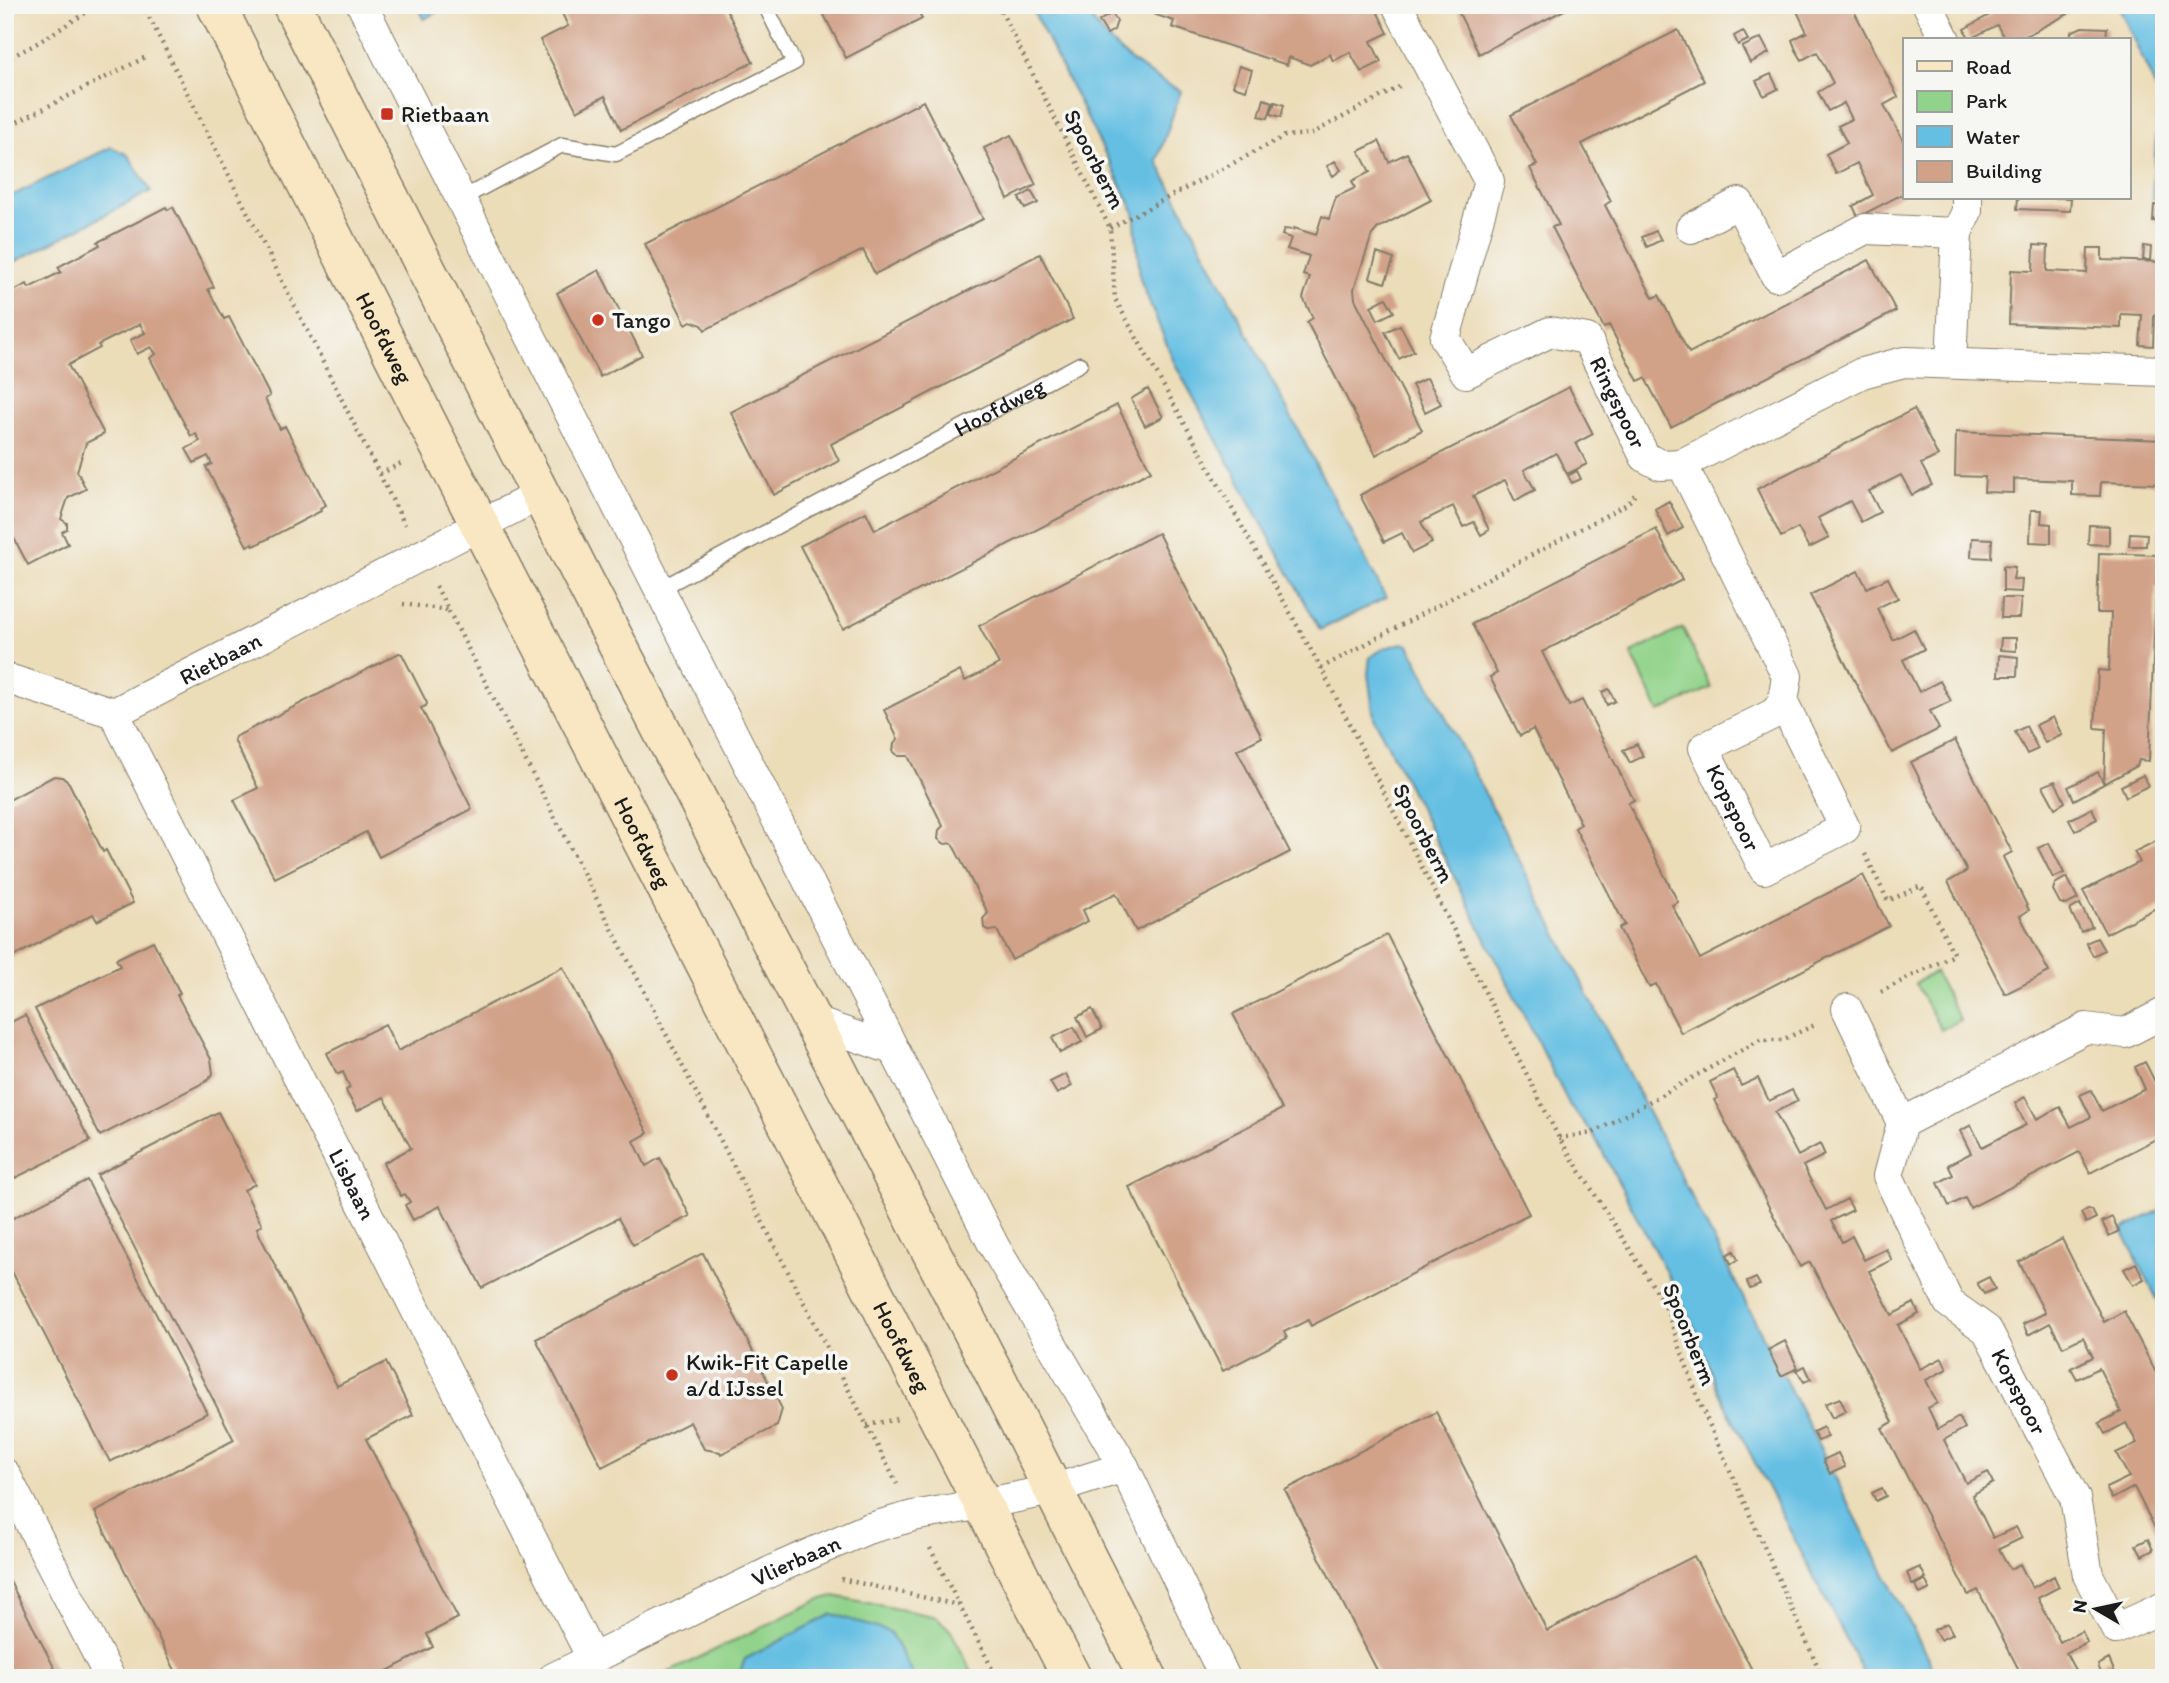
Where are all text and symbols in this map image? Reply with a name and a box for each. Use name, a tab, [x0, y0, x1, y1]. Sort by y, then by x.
legend	[1903, 38, 2130, 200]
text: Road	[1966, 54, 2012, 79]
text: Park	[1966, 88, 2008, 113]
place label: Rietbaan	[401, 100, 489, 128]
street label: Spoorberm	[1058, 105, 1132, 214]
marker: Rietbaan	[379, 106, 395, 122]
text: Water	[1966, 124, 2020, 149]
text: Building	[1966, 158, 2042, 183]
street label: Hoofdweg	[350, 287, 419, 388]
place label: Tango	[612, 306, 671, 334]
marker: Tango	[590, 312, 606, 328]
street label: Ringspoor	[1584, 352, 1653, 453]
street label: Hoofdweg	[949, 371, 1050, 443]
street label: Rietbaan	[175, 626, 266, 691]
street label: Kopspoor	[1700, 759, 1767, 856]
street label: Spoorberm	[1387, 779, 1461, 888]
street label: Hoofdweg	[608, 792, 678, 893]
street label: Lisbaan	[323, 1144, 382, 1224]
street label: Spoorberm	[1657, 1279, 1723, 1390]
street label: Hoofdweg	[867, 1296, 937, 1397]
street label: Kopspoor	[1985, 1344, 2053, 1439]
place label: Kwik-Fit Capelle a/d IJssel	[686, 1348, 848, 1402]
marker: Kwik-Fit Capelle a/d IJssel	[664, 1367, 680, 1383]
street label: Vlierbaan	[747, 1528, 845, 1593]
north arrow	[2060, 1574, 2130, 1644]
text: N	[2067, 1598, 2092, 1615]

